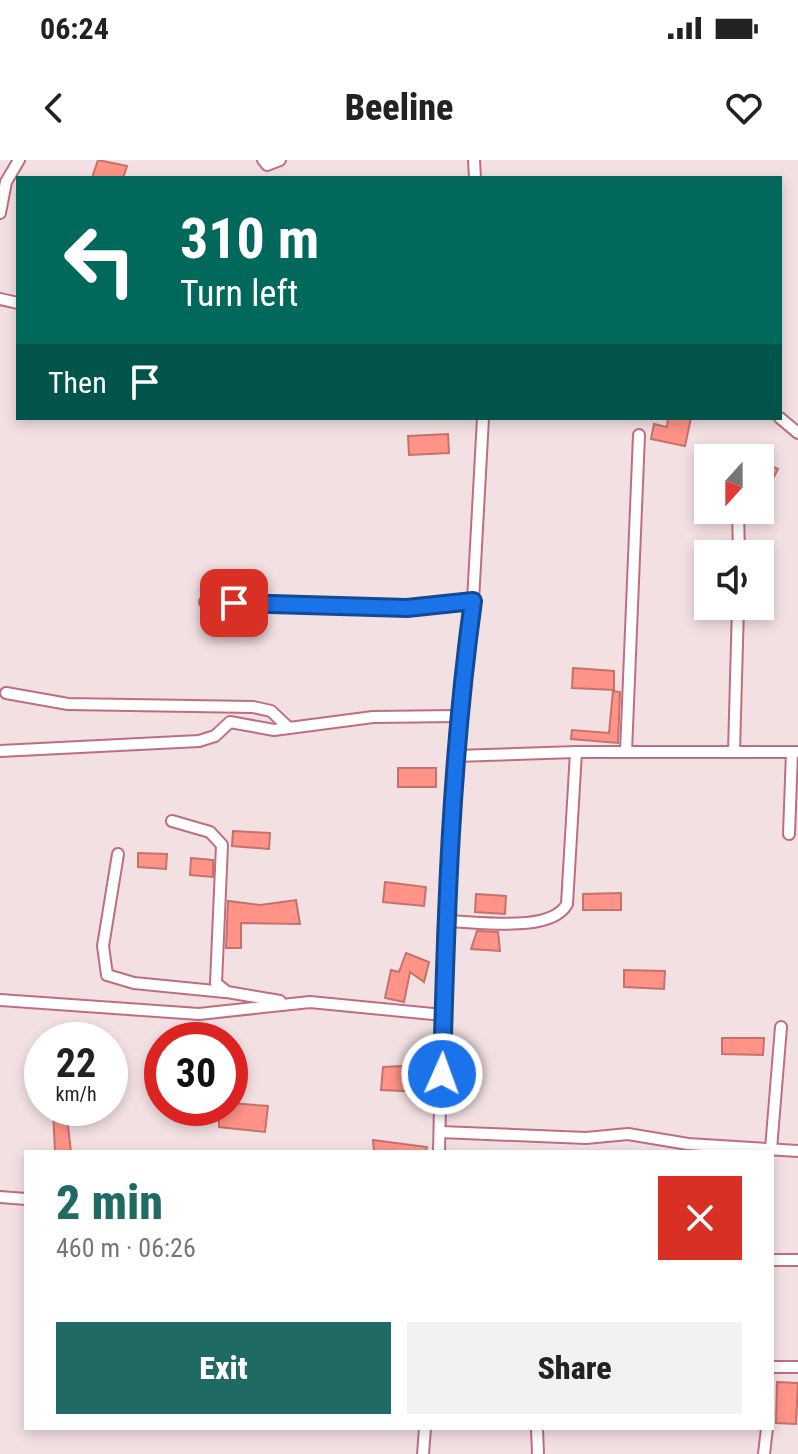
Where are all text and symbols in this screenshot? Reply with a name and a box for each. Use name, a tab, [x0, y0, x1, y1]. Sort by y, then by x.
text: 06:24	[40, 11, 109, 46]
icon: back	[32, 86, 76, 130]
icon: heart	[722, 86, 766, 130]
text: Beeline	[345, 87, 453, 129]
text: 310 m	[180, 206, 319, 272]
icon: left	[48, 208, 152, 312]
text: Turn left	[180, 273, 298, 315]
icon: arrive	[123, 360, 167, 404]
text: Then	[48, 365, 107, 400]
north arrow	[694, 444, 774, 524]
map controls	[694, 444, 774, 620]
button: sound	[694, 540, 774, 620]
pin	[200, 569, 268, 637]
icon: arrive	[212, 581, 256, 625]
speed limit sign: 30	[144, 1022, 248, 1126]
position arrow	[400, 1032, 484, 1116]
text: 22	[56, 1040, 96, 1087]
text: km/h	[55, 1082, 97, 1106]
text: 2 min	[56, 1174, 163, 1231]
button: close	[658, 1176, 742, 1260]
text: 460 m · 06:26	[56, 1233, 196, 1263]
button: Exit	[56, 1322, 391, 1414]
button: Share	[407, 1322, 742, 1414]

